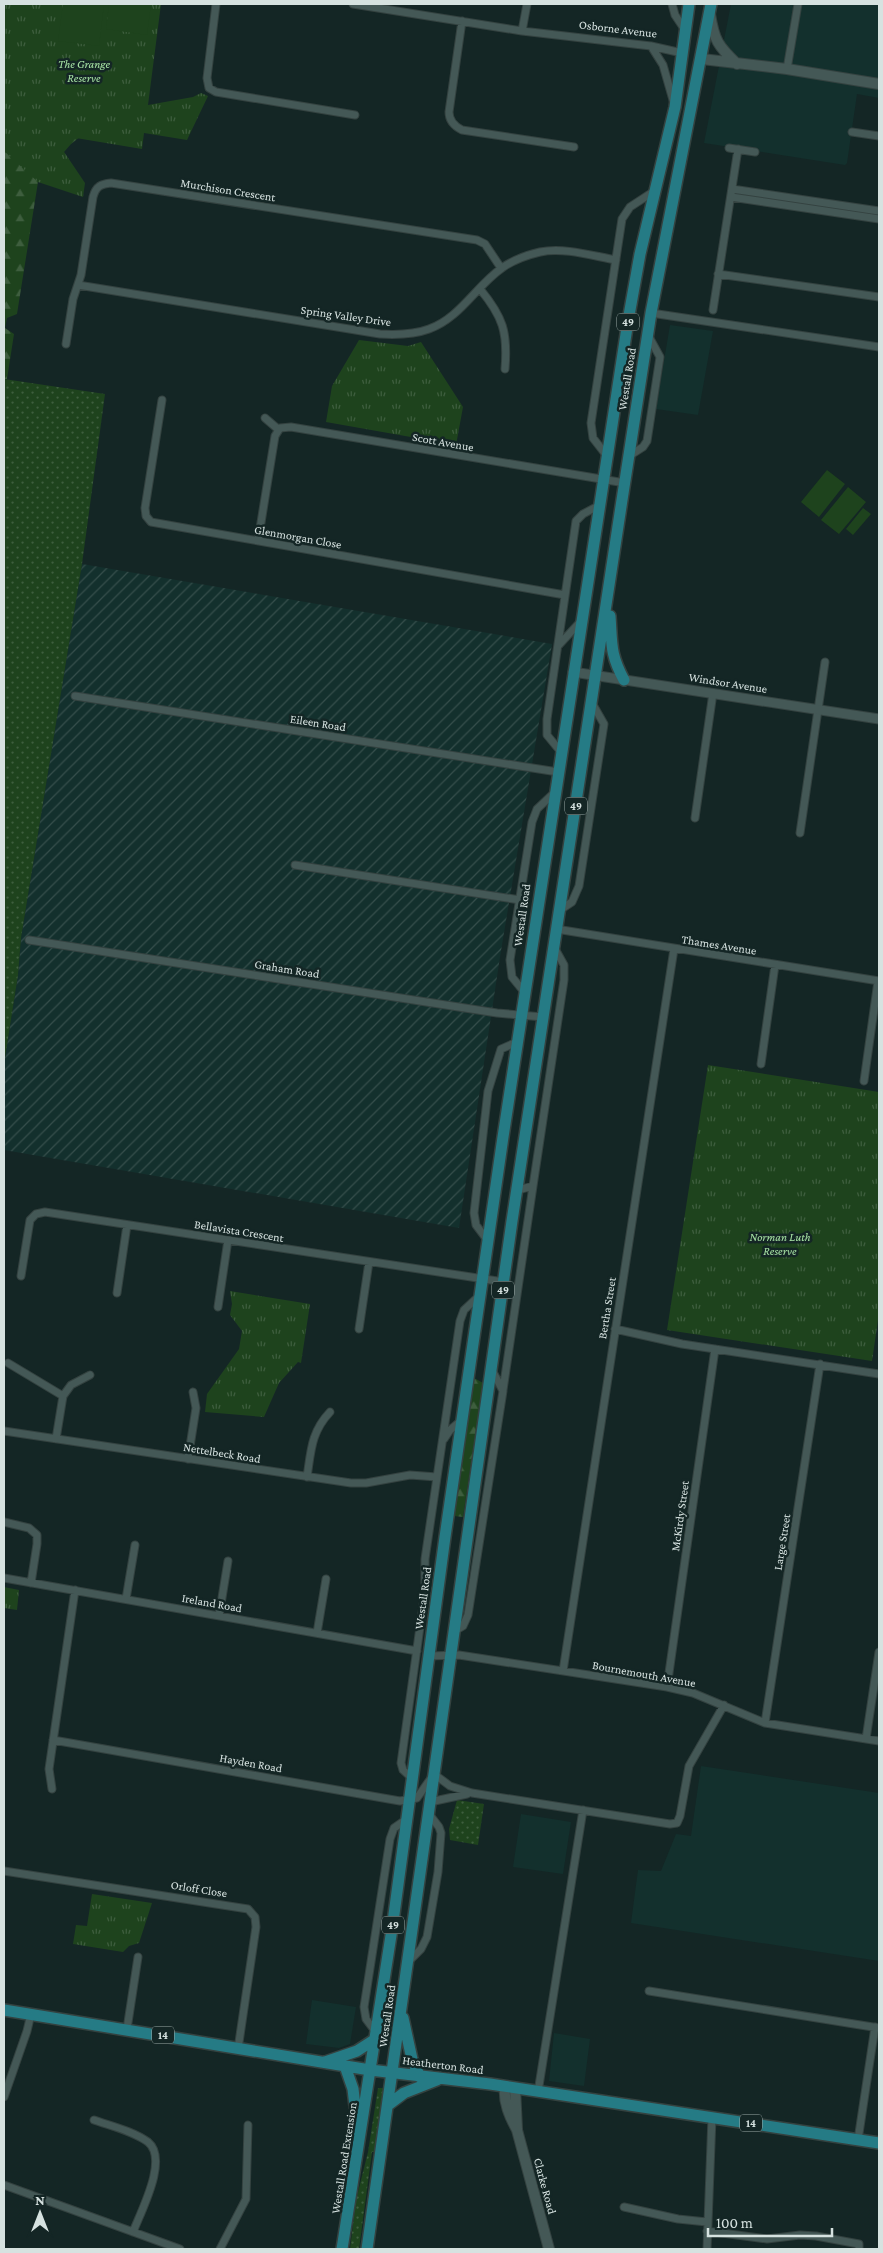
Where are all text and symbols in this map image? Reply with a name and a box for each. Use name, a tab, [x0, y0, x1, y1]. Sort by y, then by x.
street label: Osborne Avenue	[578, 17, 658, 41]
park label: The Grange Reserve	[58, 57, 111, 85]
street label: Murchison Crescent	[180, 176, 277, 205]
street label: Spring Valley Drive	[300, 303, 392, 329]
road number: 49	[617, 314, 639, 331]
street label: Westall Road	[615, 346, 639, 411]
street label: Scott Avenue	[411, 430, 475, 454]
street label: Glenmorgan Close	[253, 522, 343, 552]
street label: Windsor Avenue	[688, 670, 768, 696]
street label: Eileen Road	[289, 712, 348, 734]
road number: 49	[565, 798, 587, 814]
street label: Westall Road	[511, 882, 533, 947]
street label: Thames Avenue	[680, 932, 758, 958]
street label: Graham Road	[254, 957, 321, 981]
street label: Bellavista Crescent	[193, 1217, 286, 1245]
park label: Norman Luth Reserve	[749, 1230, 811, 1258]
street label: Bertha Street	[595, 1275, 619, 1340]
road number: 49	[492, 1282, 514, 1298]
street label: Nettelbeck Road	[182, 1440, 262, 1466]
street label: McKirdy Street	[668, 1479, 692, 1552]
street label: Large Street	[771, 1512, 794, 1571]
street label: Westall Road	[412, 1565, 434, 1630]
street label: Ireland Road	[181, 1591, 244, 1615]
street label: Bournemouth Avenue	[591, 1658, 697, 1690]
street label: Hayden Road	[219, 1751, 284, 1776]
street label: Orloff Close	[170, 1878, 228, 1900]
road number: 49	[382, 1916, 404, 1934]
street label: Westall Road	[376, 1983, 398, 2048]
road number: 14	[152, 2026, 174, 2044]
street label: Heatherton Road	[402, 2053, 485, 2077]
street label: Westall Road Extension	[328, 2101, 360, 2215]
road number: 14	[740, 2114, 762, 2132]
street label: Clarke Road	[531, 2156, 559, 2216]
north arrow	[15, 2188, 65, 2238]
text: N	[35, 2192, 45, 2208]
scale bar	[708, 2206, 832, 2238]
text: 100 m	[716, 2215, 753, 2231]

